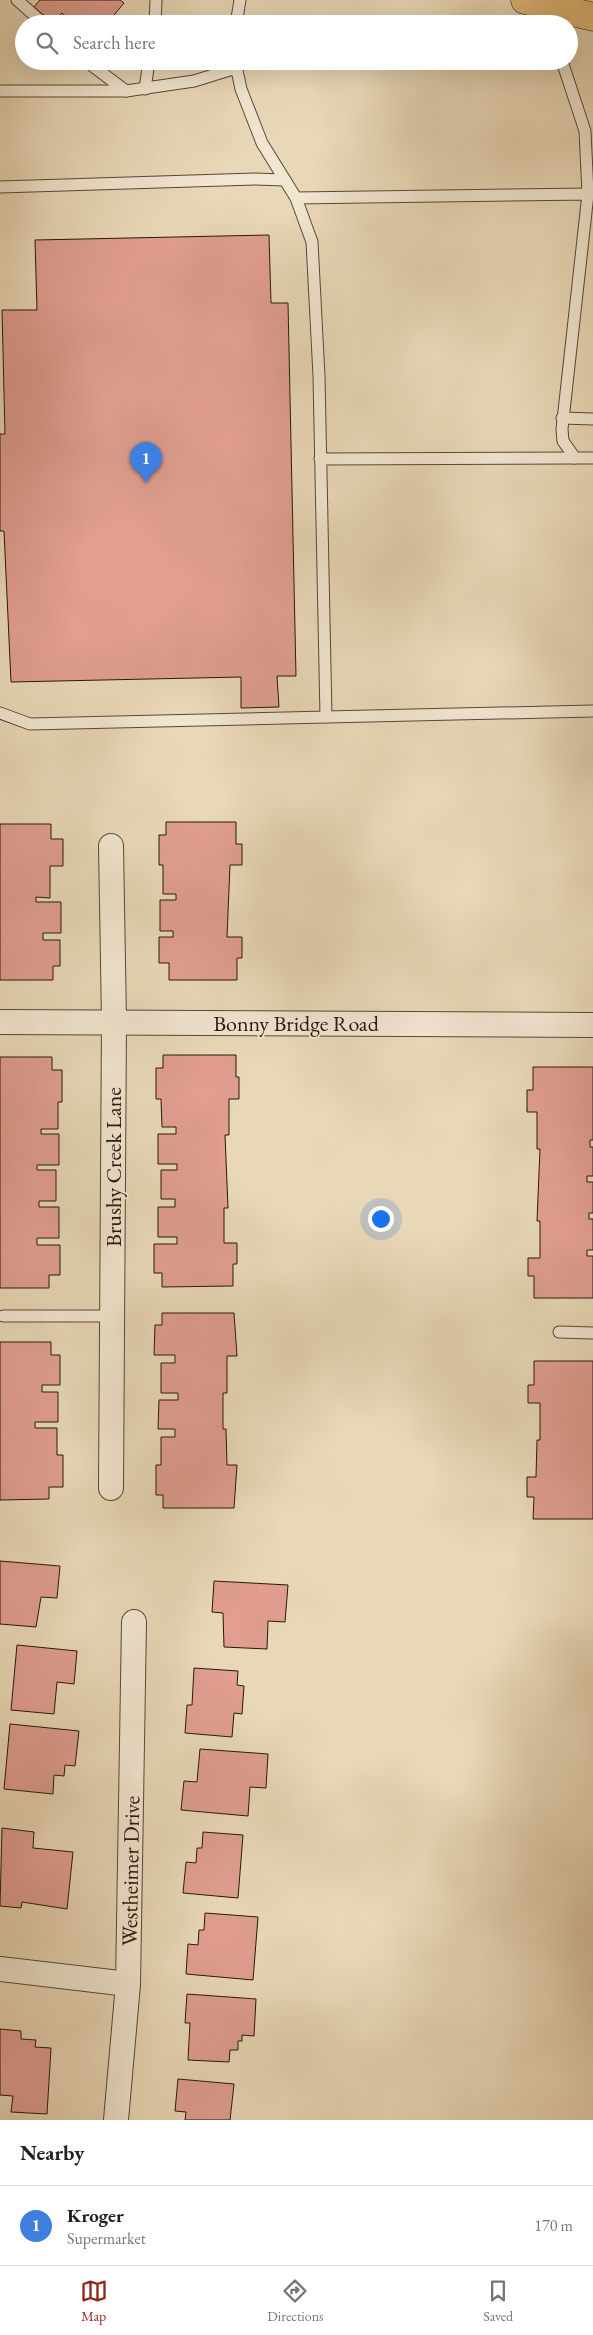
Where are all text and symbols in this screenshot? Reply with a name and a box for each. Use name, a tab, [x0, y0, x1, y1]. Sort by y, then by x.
search box	[15, 15, 578, 70]
icon: search	[33, 29, 61, 57]
text: Search here	[73, 30, 155, 55]
pin: 1	[130, 442, 162, 483]
street label: Bonny Bridge Road	[213, 1009, 380, 1038]
street label: Brushy Creek Lane	[99, 1087, 128, 1247]
your location	[368, 1206, 394, 1232]
street label: Westheimer Drive	[115, 1795, 146, 1946]
text: Nearby	[20, 2139, 84, 2166]
text: Kroger	[67, 2203, 124, 2228]
text: 1	[32, 2215, 40, 2236]
text: 170 m	[534, 2215, 573, 2236]
text: Supermarket	[67, 2228, 146, 2249]
tab: Map	[80, 2277, 108, 2325]
tab: Directions	[267, 2277, 324, 2325]
tab: Saved	[483, 2277, 513, 2325]

